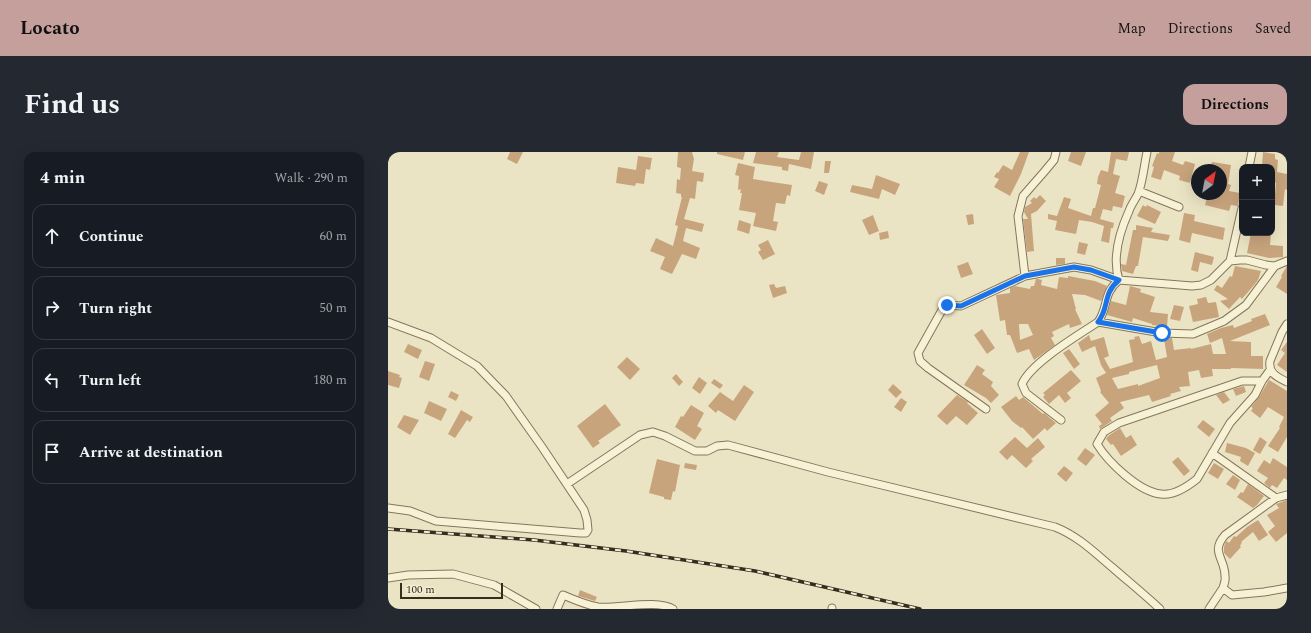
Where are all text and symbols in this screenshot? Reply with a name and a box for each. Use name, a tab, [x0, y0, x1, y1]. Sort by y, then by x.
text: Locato	[20, 14, 80, 43]
text: Map	[1118, 18, 1146, 39]
text: Directions	[1168, 18, 1233, 39]
text: Saved	[1255, 18, 1291, 39]
text: Find us	[24, 83, 120, 126]
button: Directions	[1183, 84, 1287, 125]
north arrow	[1191, 164, 1227, 200]
map controls	[1239, 164, 1275, 236]
button: +	[1239, 164, 1275, 200]
text: 4 min	[40, 165, 85, 191]
text: Walk · 290 m	[274, 168, 348, 188]
button: −	[1239, 200, 1275, 236]
icon: ahead	[41, 225, 63, 247]
text: Continue	[79, 225, 144, 248]
text: 60 m	[320, 226, 347, 246]
route end	[938, 296, 956, 314]
icon: right	[41, 297, 63, 319]
text: Turn right	[79, 297, 152, 320]
text: 50 m	[320, 298, 347, 318]
route start	[1153, 324, 1171, 342]
icon: left	[41, 369, 63, 391]
text: Turn left	[79, 369, 141, 392]
text: 180 m	[313, 370, 347, 390]
icon: arrive	[41, 441, 63, 463]
text: Arrive at destination	[79, 441, 223, 464]
scale bar	[400, 581, 503, 600]
text: 100 m	[406, 581, 435, 598]

